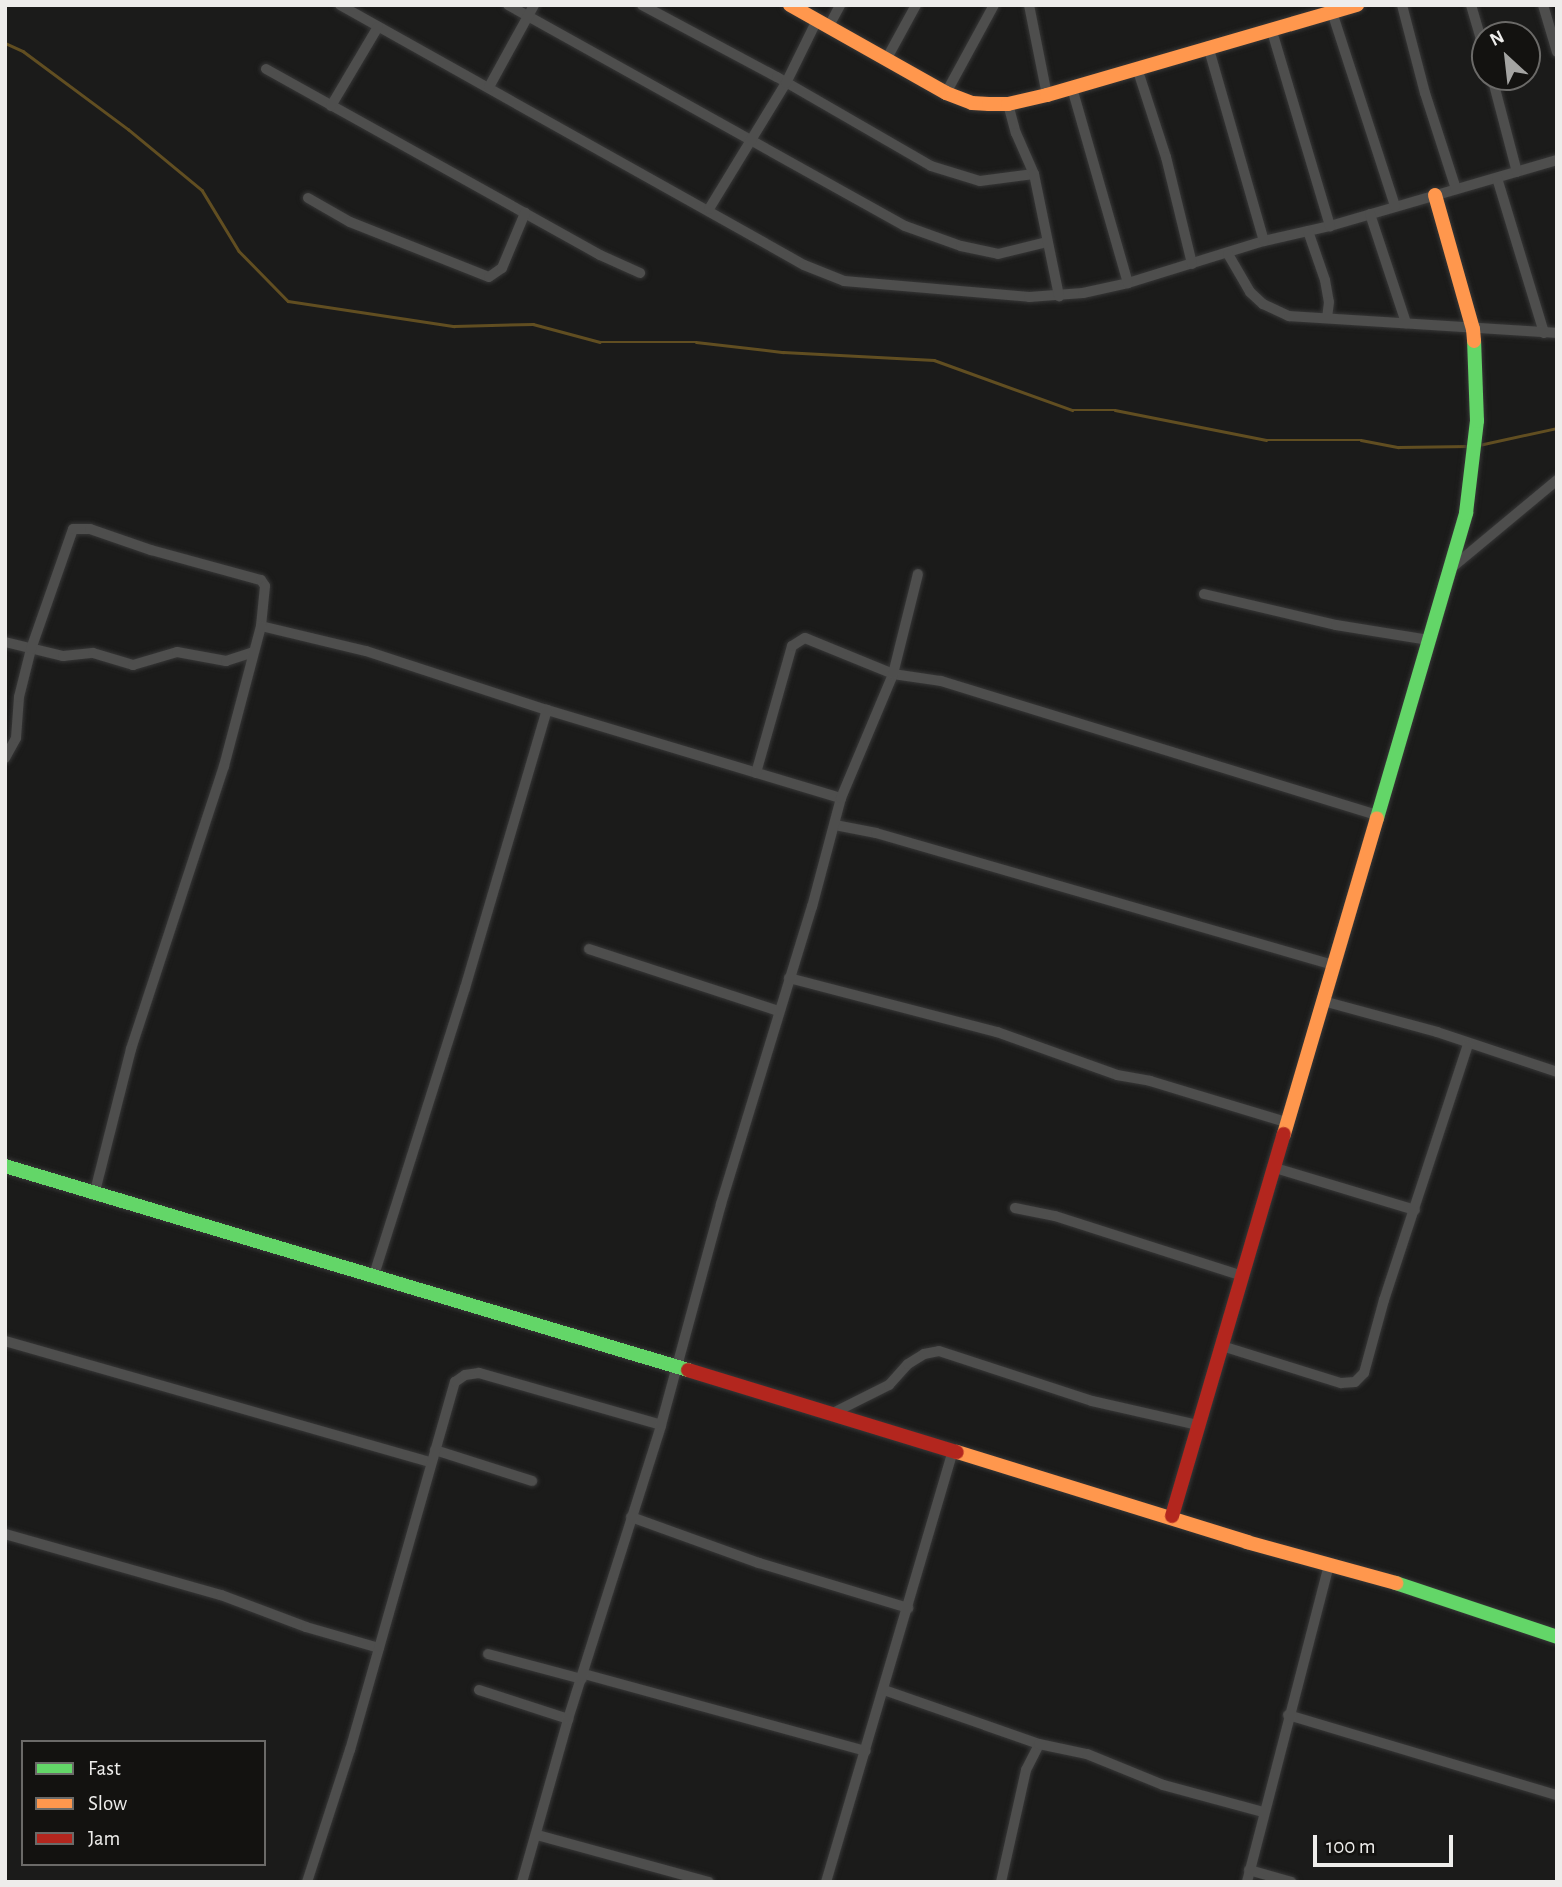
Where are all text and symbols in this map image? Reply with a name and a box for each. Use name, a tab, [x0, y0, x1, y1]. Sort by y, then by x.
north arrow	[1471, 21, 1541, 91]
text: N	[1487, 27, 1507, 50]
legend	[21, 1740, 266, 1866]
text: Fast	[88, 1758, 121, 1779]
text: Slow	[88, 1793, 127, 1814]
scale bar	[1317, 1820, 1457, 1864]
text: Jam	[88, 1828, 120, 1849]
text: 100 m	[1326, 1836, 1376, 1857]

